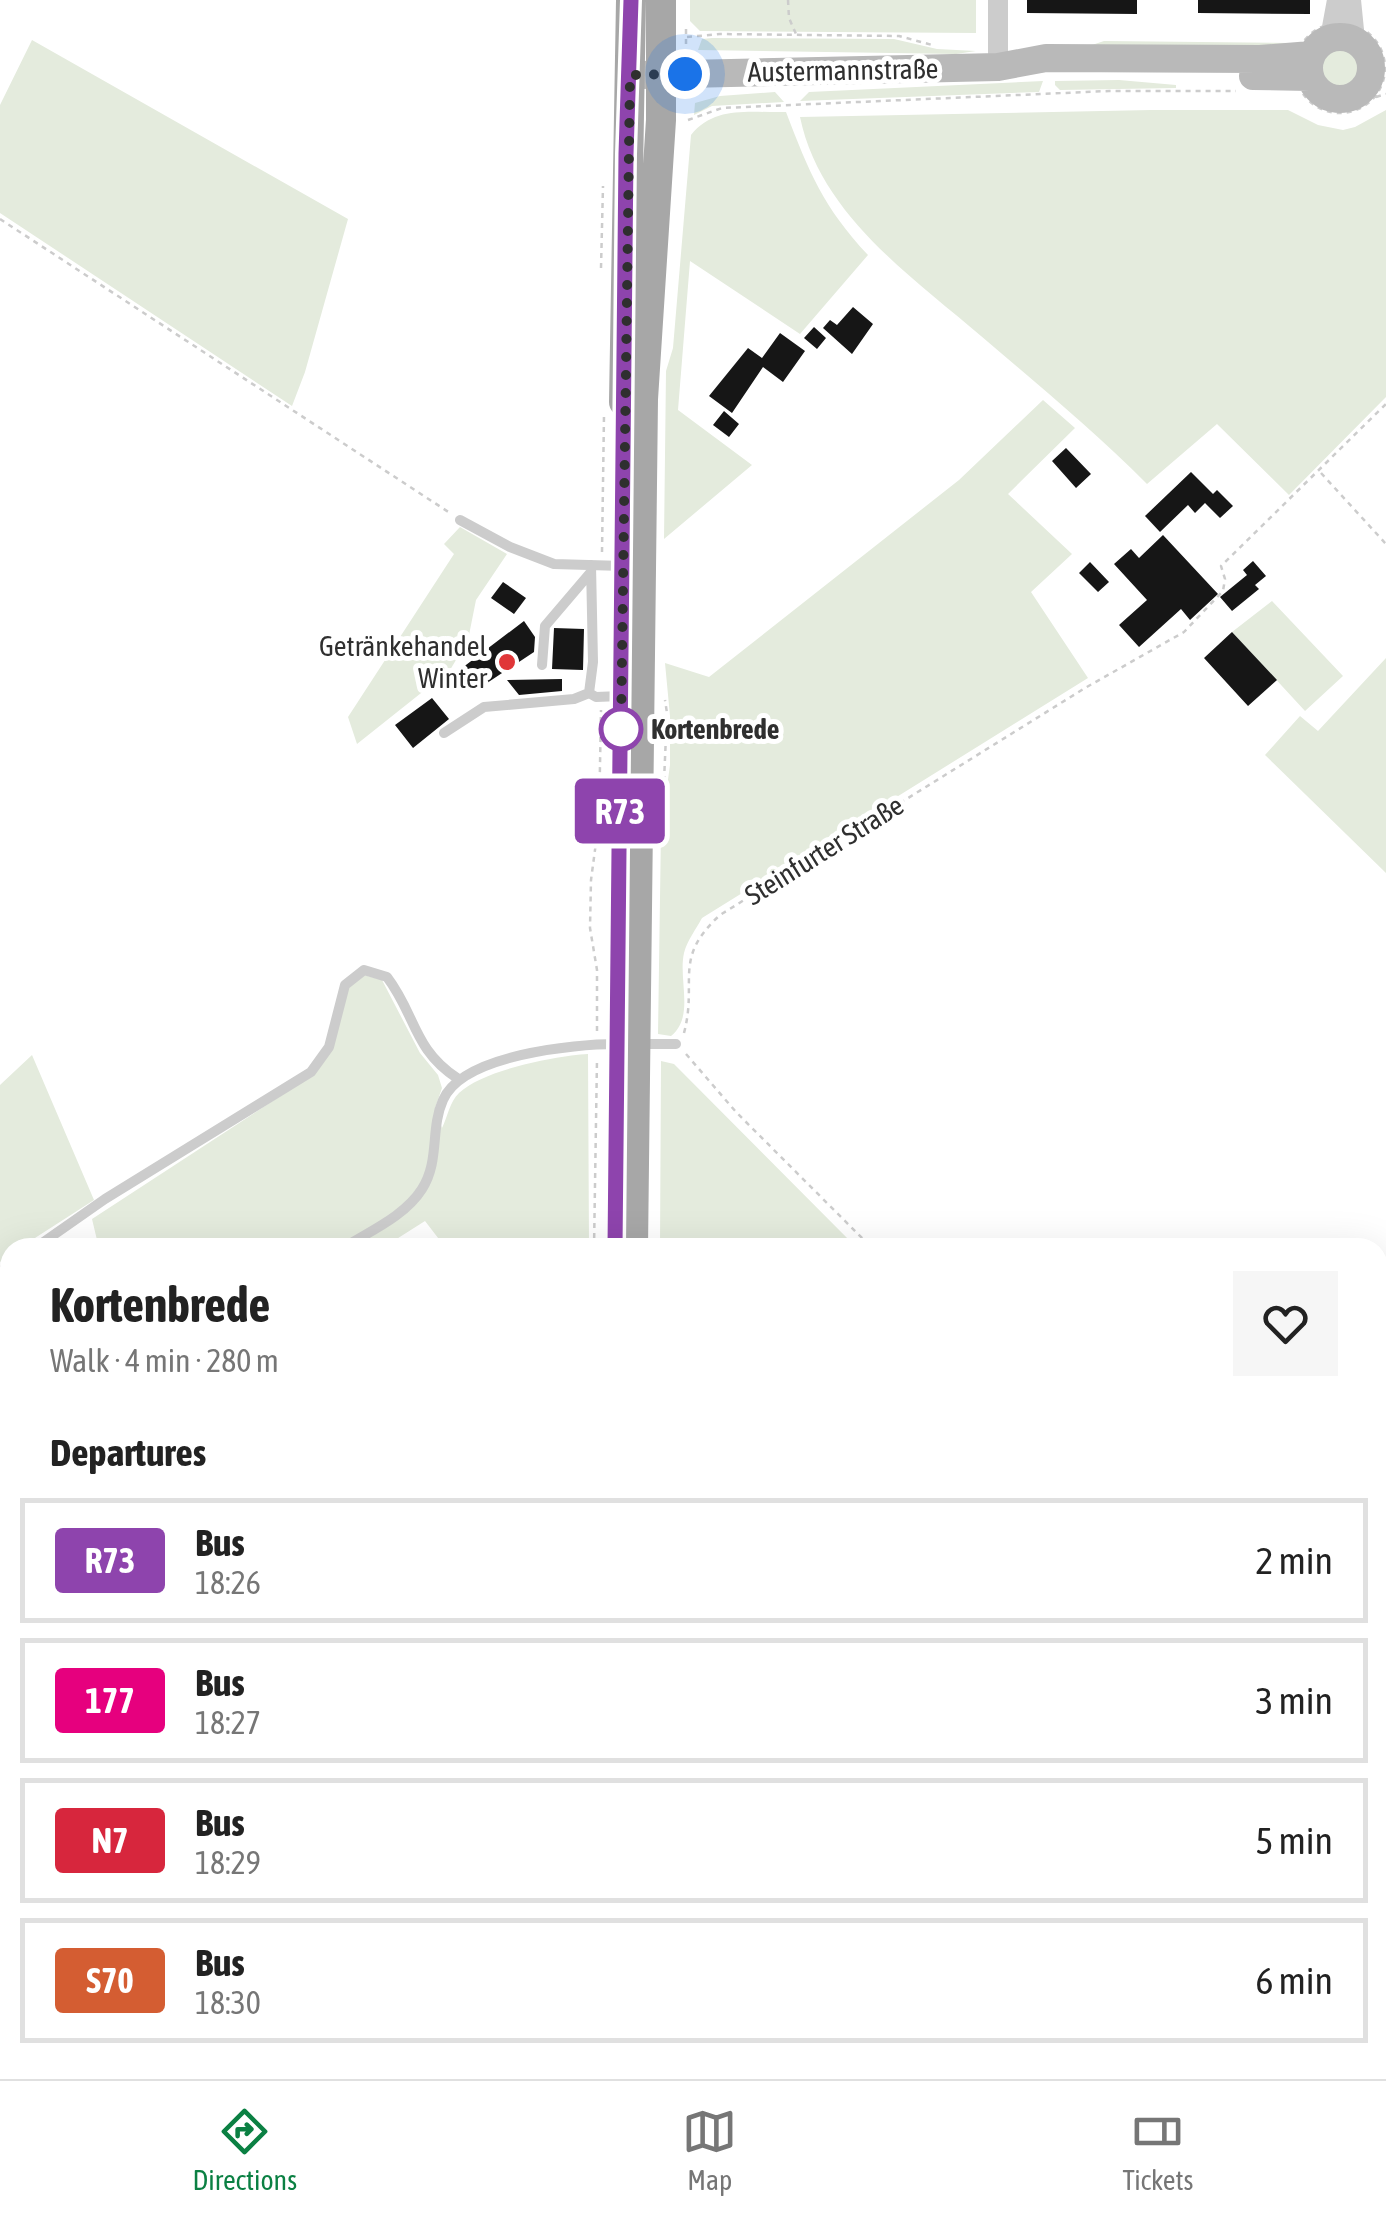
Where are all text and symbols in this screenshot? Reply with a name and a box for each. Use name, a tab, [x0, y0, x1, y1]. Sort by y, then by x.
your location	[660, 49, 710, 99]
street label: Austermannstraße	[747, 52, 939, 88]
place label: Getränkehandel Winter	[319, 630, 488, 694]
marker: Getränkehandel Winter	[496, 651, 518, 673]
marker: Kortenbrede	[600, 708, 642, 750]
place label: Kortenbrede	[651, 713, 779, 745]
line badge: R73	[562, 778, 678, 844]
street label: Steinfurter Straße	[739, 789, 909, 911]
text: R73	[595, 791, 645, 831]
button: heart	[1233, 1271, 1338, 1376]
text: Kortenbrede	[50, 1277, 270, 1332]
text: Walk · 4 min · 280 m	[50, 1342, 279, 1379]
text: Departures	[50, 1431, 206, 1474]
text: Bus	[195, 1521, 245, 1564]
text: 2 min	[1255, 1539, 1333, 1582]
text: R73	[85, 1540, 135, 1580]
text: 18:26	[195, 1564, 261, 1601]
text: Bus	[195, 1661, 245, 1704]
text: 3 min	[1255, 1679, 1333, 1722]
text: 177	[85, 1680, 135, 1720]
text: 18:27	[195, 1704, 261, 1741]
text: Bus	[195, 1801, 245, 1844]
text: 5 min	[1255, 1819, 1333, 1862]
text: N7	[91, 1820, 129, 1860]
text: 18:29	[195, 1844, 261, 1881]
text: Bus	[195, 1941, 245, 1984]
text: 6 min	[1255, 1959, 1333, 2002]
text: S70	[86, 1960, 134, 2000]
text: 18:30	[195, 1984, 261, 2021]
tab: Directions	[193, 2104, 297, 2196]
tab: Map	[682, 2104, 737, 2196]
tab: Tickets	[1122, 2104, 1193, 2196]

